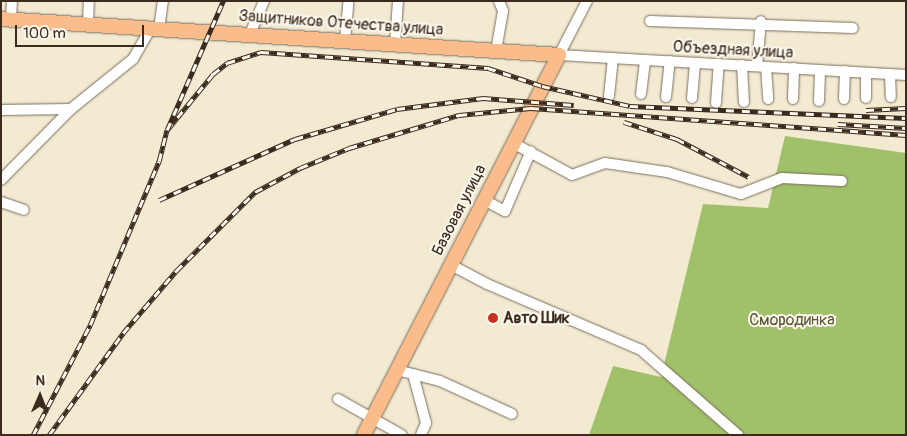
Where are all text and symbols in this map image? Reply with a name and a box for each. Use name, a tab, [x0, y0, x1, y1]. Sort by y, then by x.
street label: Защитников Отечества улица	[238, 6, 444, 40]
scale bar	[18, 15, 146, 47]
text: 100 m	[23, 24, 66, 43]
street label: Объездная улица	[672, 37, 794, 63]
street label: Базовая улица	[428, 161, 490, 259]
place label: Авто Шик	[503, 308, 570, 328]
park label: Смородинка	[749, 310, 835, 330]
marker: Авто Шик	[487, 312, 499, 324]
north arrow	[15, 371, 65, 421]
text: N	[35, 372, 45, 389]

